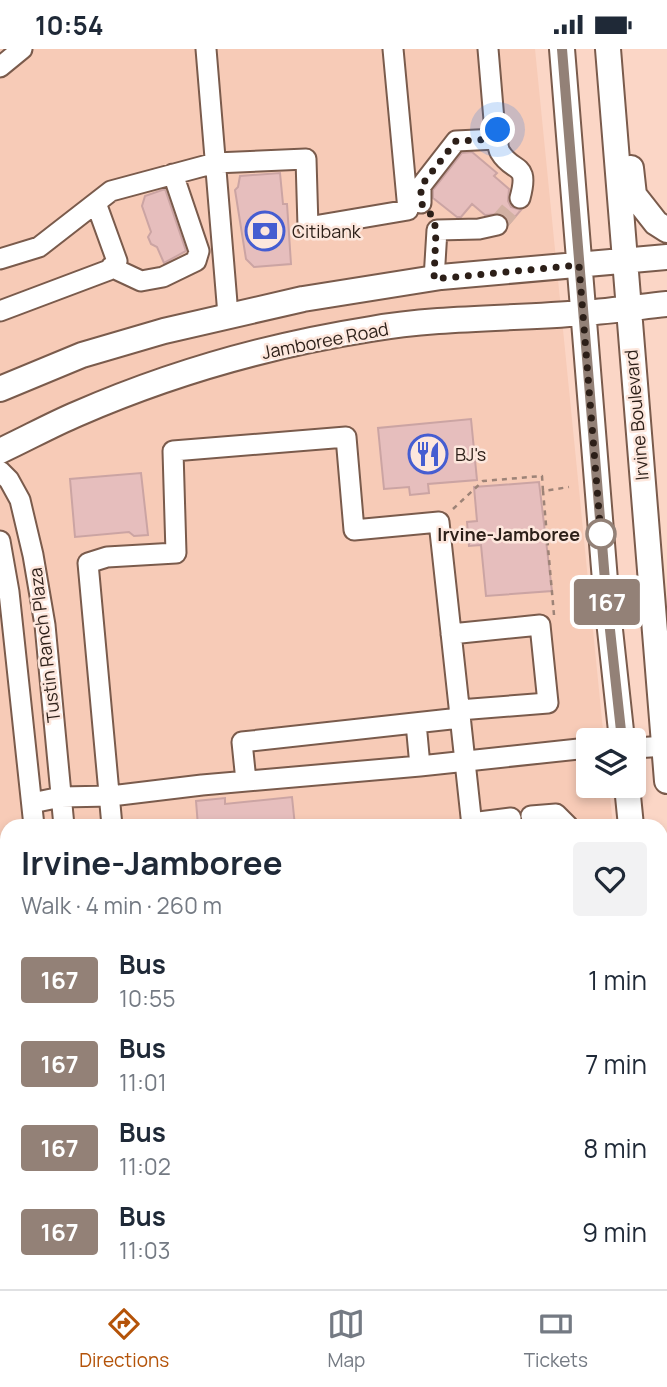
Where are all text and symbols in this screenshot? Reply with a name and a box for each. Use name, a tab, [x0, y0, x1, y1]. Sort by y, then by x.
text: 10:54	[35, 7, 103, 43]
your location	[480, 112, 515, 147]
bank icon: Citibank	[244, 210, 286, 252]
place label: Citibank	[292, 219, 362, 243]
street label: Jamboree Road	[260, 316, 390, 364]
street label: Irvine Boulevard	[618, 349, 654, 481]
restaurant icon: BJ's	[407, 433, 449, 475]
place label: BJ's	[455, 442, 486, 466]
marker: Irvine-Jamboree	[586, 519, 616, 549]
place label: Irvine-Jamboree	[437, 522, 580, 546]
street label: Tustin Ranch Plaza	[23, 566, 65, 724]
line badge: 167	[567, 579, 647, 625]
text: 167	[588, 585, 626, 618]
map controls	[576, 728, 646, 798]
button: layers	[576, 728, 646, 798]
text: Irvine-Jamboree	[21, 840, 283, 885]
button: heart	[573, 842, 647, 916]
text: Walk · 4 min · 260 m	[21, 889, 222, 921]
text: Bus	[119, 946, 166, 982]
text: 1 min	[588, 962, 647, 998]
text: 167	[40, 963, 79, 996]
text: 10:55	[119, 982, 175, 1014]
text: Bus	[119, 1030, 166, 1066]
text: 7 min	[585, 1046, 647, 1082]
text: 167	[40, 1047, 79, 1080]
text: 11:01	[119, 1066, 167, 1098]
text: Bus	[119, 1114, 166, 1150]
text: 8 min	[583, 1130, 647, 1166]
text: 167	[40, 1131, 79, 1164]
text: 11:02	[119, 1150, 171, 1182]
text: Bus	[119, 1198, 166, 1234]
text: 9 min	[582, 1214, 647, 1250]
text: 167	[40, 1215, 79, 1248]
text: 11:03	[119, 1234, 171, 1266]
tab: Directions	[79, 1305, 169, 1373]
tab: Map	[327, 1305, 365, 1373]
tab: Tickets	[524, 1305, 588, 1373]

